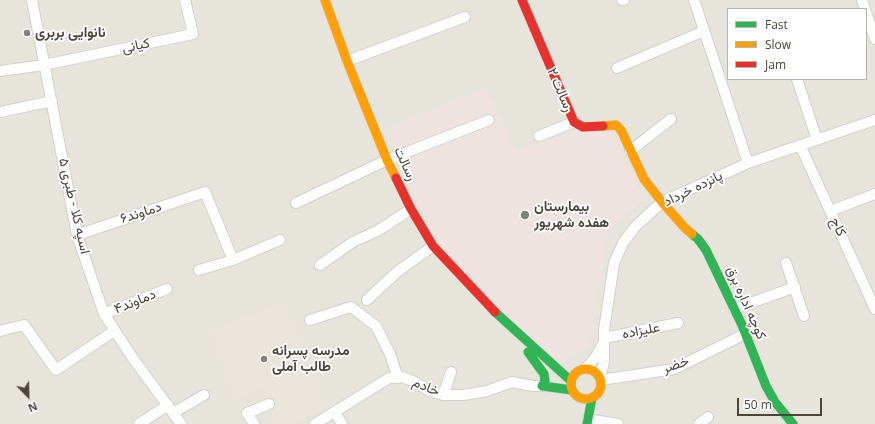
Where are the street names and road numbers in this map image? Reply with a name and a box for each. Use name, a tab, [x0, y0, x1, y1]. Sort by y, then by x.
street label: کیانی	[121, 35, 151, 57]
street label: رسالت ۲	[543, 65, 577, 115]
street label: رسالت	[390, 144, 420, 184]
street label: اسپه کلا - طبری ۵	[55, 156, 93, 256]
street label: پانزده خرداد	[661, 168, 725, 210]
street label: دماوند۶	[118, 198, 164, 228]
street label: کاج	[826, 215, 850, 239]
street label: کوچه اداره برق	[722, 264, 770, 342]
street label: دماوند۴	[112, 286, 158, 318]
street label: علیزاده	[621, 319, 661, 343]
street label: خضر	[661, 353, 691, 377]
street label: خادم	[410, 374, 442, 400]

